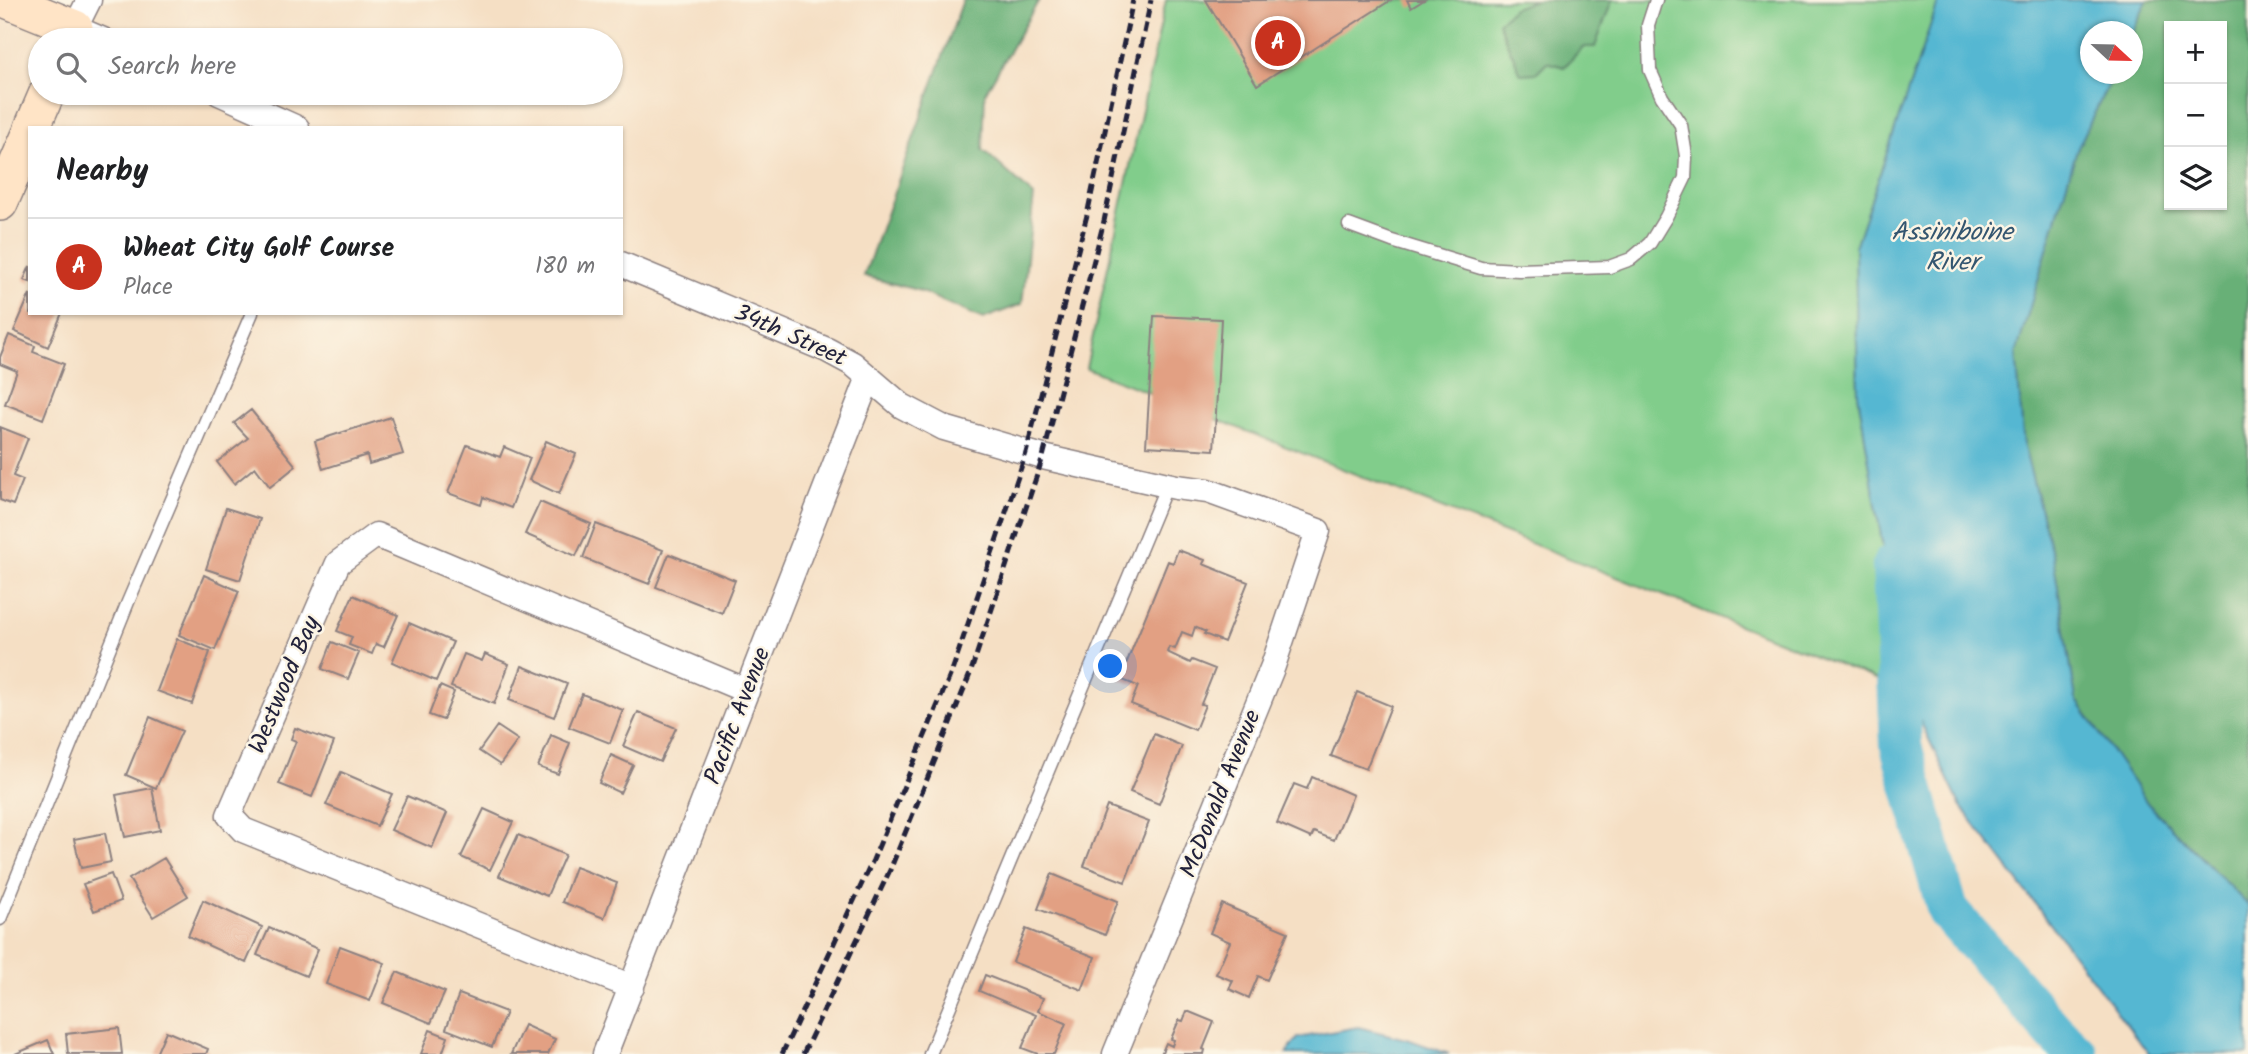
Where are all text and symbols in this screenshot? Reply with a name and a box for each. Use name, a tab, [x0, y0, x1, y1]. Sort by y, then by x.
pin: A	[1255, 17, 1301, 69]
north arrow	[2080, 21, 2143, 84]
map controls	[2164, 21, 2227, 210]
button: +	[2164, 21, 2227, 84]
search box	[28, 28, 623, 105]
text: Search here	[108, 46, 236, 88]
icon: search	[52, 48, 90, 86]
button: −	[2164, 84, 2227, 147]
button: layers	[2164, 147, 2227, 210]
text: Nearby	[56, 148, 148, 196]
water label: Assiniboine River	[1891, 212, 2015, 284]
text: Wheat City Golf Course	[123, 228, 394, 270]
text: A	[72, 249, 86, 285]
text: 180 m	[535, 249, 595, 285]
text: Place	[123, 270, 173, 306]
street label: 34th Street	[727, 294, 853, 378]
street label: Westwood Bay	[238, 609, 332, 760]
street label: Pacific Avenue	[694, 641, 782, 790]
your location	[1093, 649, 1127, 683]
street label: McDonald Avenue	[1170, 704, 1273, 884]

